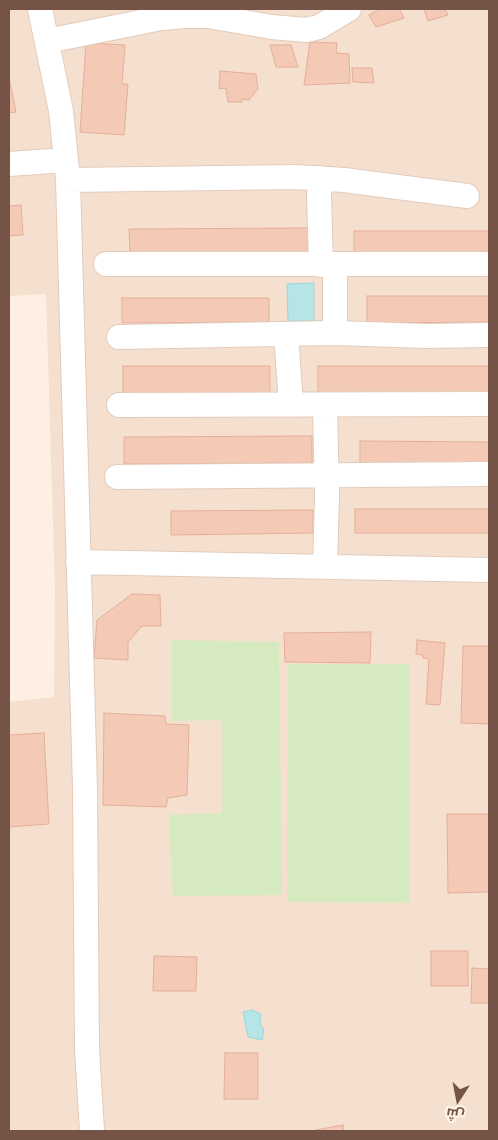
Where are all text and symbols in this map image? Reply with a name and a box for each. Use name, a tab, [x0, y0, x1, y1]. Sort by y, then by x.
north arrow	[433, 1075, 483, 1125]
text: ش	[445, 1105, 465, 1124]

